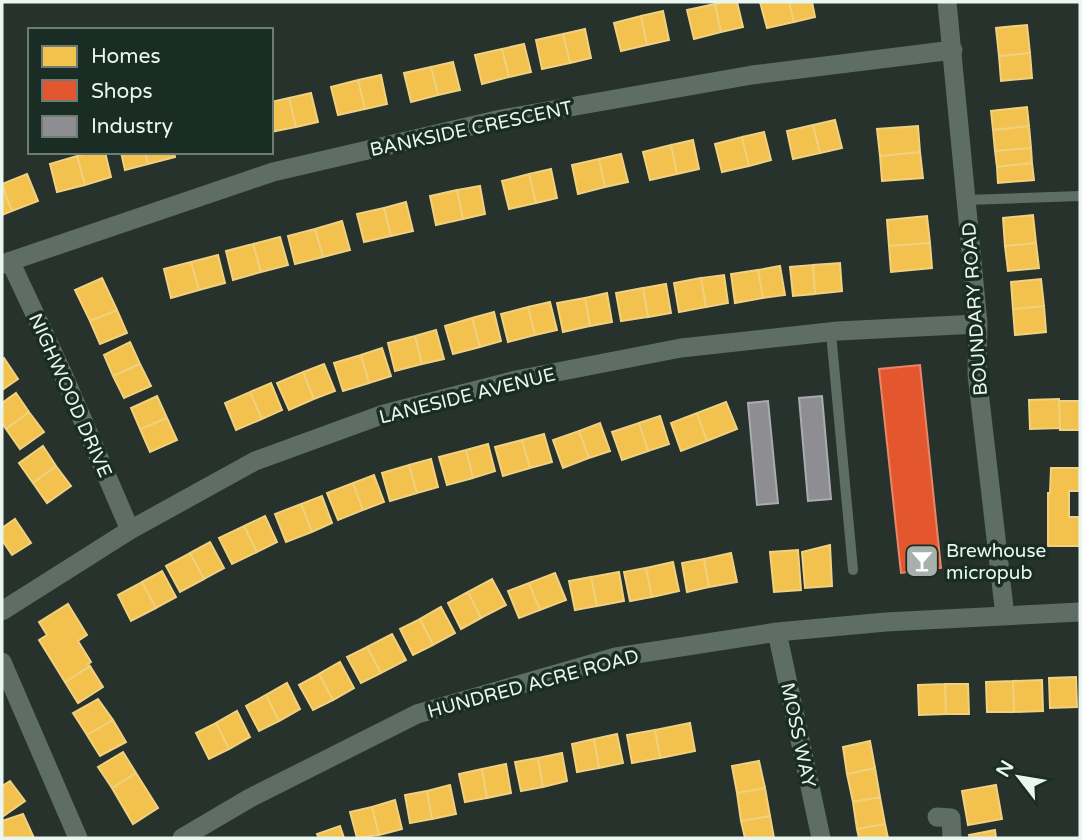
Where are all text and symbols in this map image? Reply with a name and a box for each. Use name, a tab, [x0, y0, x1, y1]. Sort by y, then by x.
legend	[28, 28, 273, 154]
text: Homes	[91, 44, 161, 69]
text: Shops	[91, 79, 153, 104]
street label: BANKSIDE CRESCENT	[368, 97, 575, 161]
text: Industry	[91, 114, 173, 139]
street label: BOUNDARY ROAD	[958, 221, 992, 397]
street label: NIGHWOOD DRIVE	[24, 310, 116, 481]
street label: LANESIDE AVENUE	[377, 363, 558, 429]
place label: Brewhouse micropub	[946, 540, 1046, 584]
bar icon: Brewhouse micropub	[903, 542, 941, 580]
street label: HUNDRED ACRE ROAD	[425, 645, 641, 723]
street label: MOSS WAY	[776, 681, 820, 790]
north arrow	[984, 742, 1054, 812]
text: N	[992, 757, 1019, 781]

